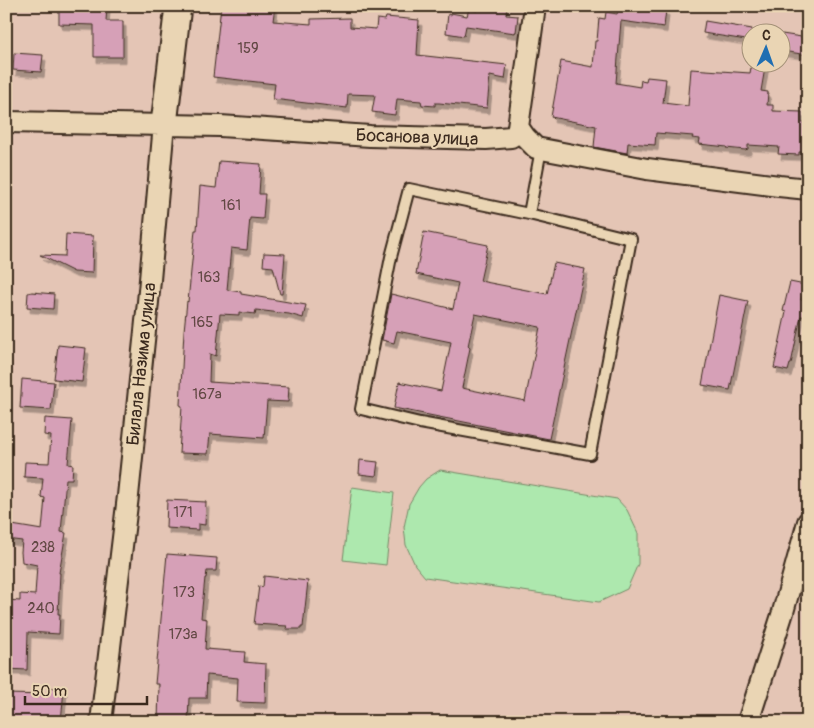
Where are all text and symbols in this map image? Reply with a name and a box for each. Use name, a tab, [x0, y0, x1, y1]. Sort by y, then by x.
north arrow	[742, 22, 792, 72]
text: С	[762, 27, 771, 44]
house number: 159	[237, 39, 259, 58]
street label: Босанова улица	[355, 124, 479, 151]
house number: 161	[221, 196, 241, 215]
house number: 163	[198, 268, 220, 287]
street label: Билала Назима улица	[121, 281, 161, 447]
house number: 165	[191, 313, 213, 332]
house number: 167а	[192, 385, 222, 404]
house number: 171	[173, 503, 193, 522]
house number: 238	[31, 538, 55, 557]
house number: 173	[173, 583, 195, 602]
house number: 240	[27, 599, 55, 618]
house number: 173а	[168, 625, 198, 644]
scale bar	[25, 673, 148, 705]
text: 50 m	[32, 682, 67, 701]

